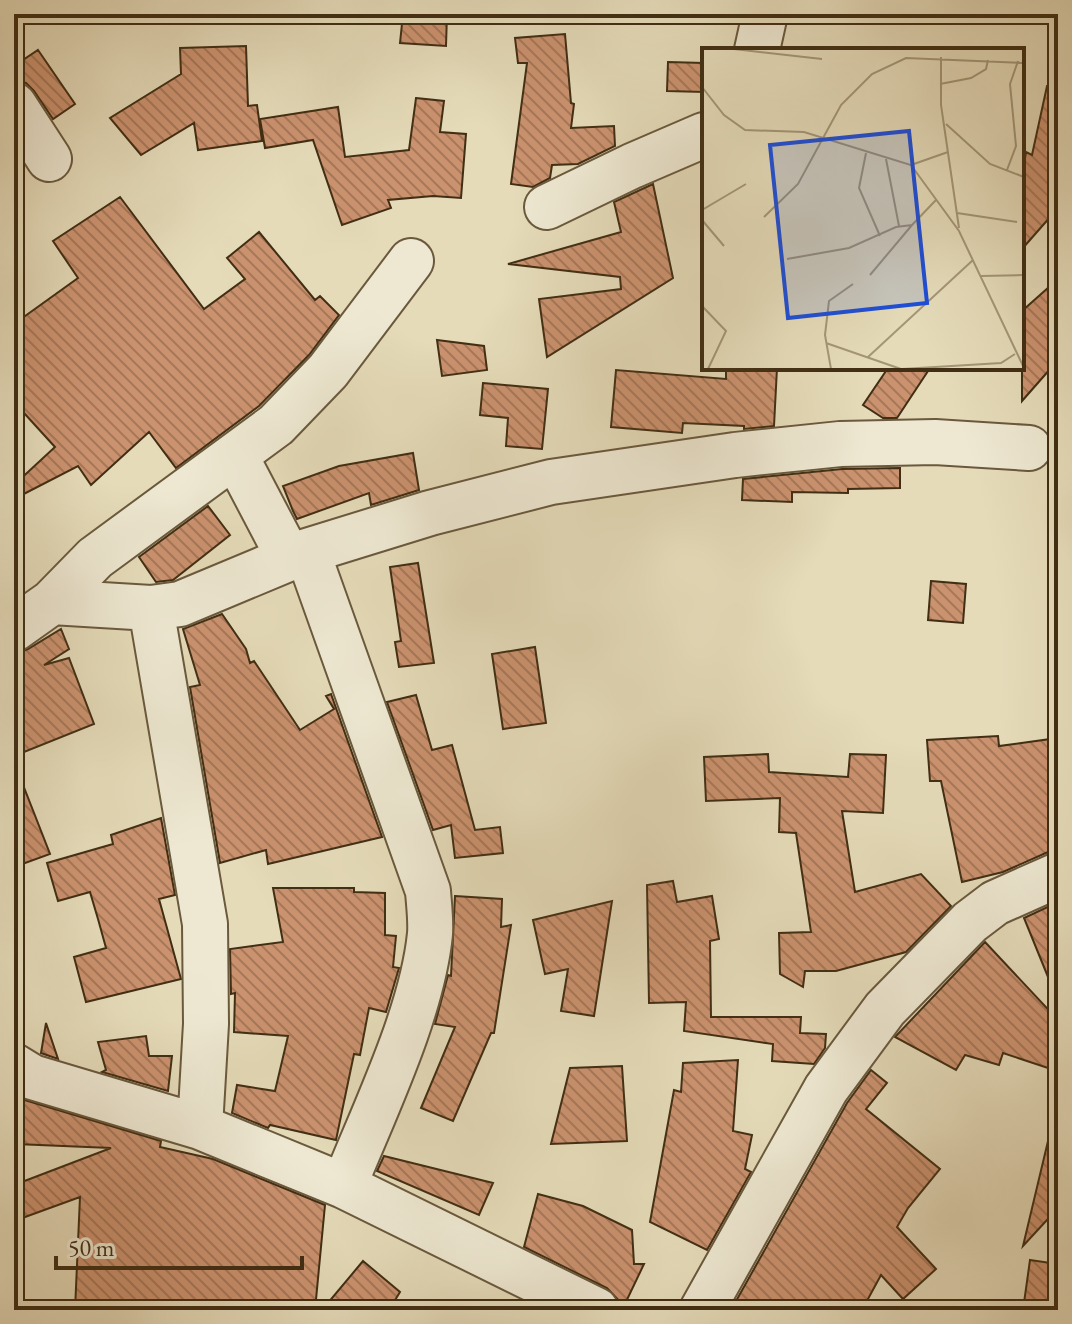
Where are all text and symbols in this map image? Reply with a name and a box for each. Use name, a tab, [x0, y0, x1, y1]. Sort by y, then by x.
inset map	[702, 48, 1024, 370]
scale bar	[56, 1220, 302, 1270]
text: 50 m	[68, 1232, 115, 1263]

